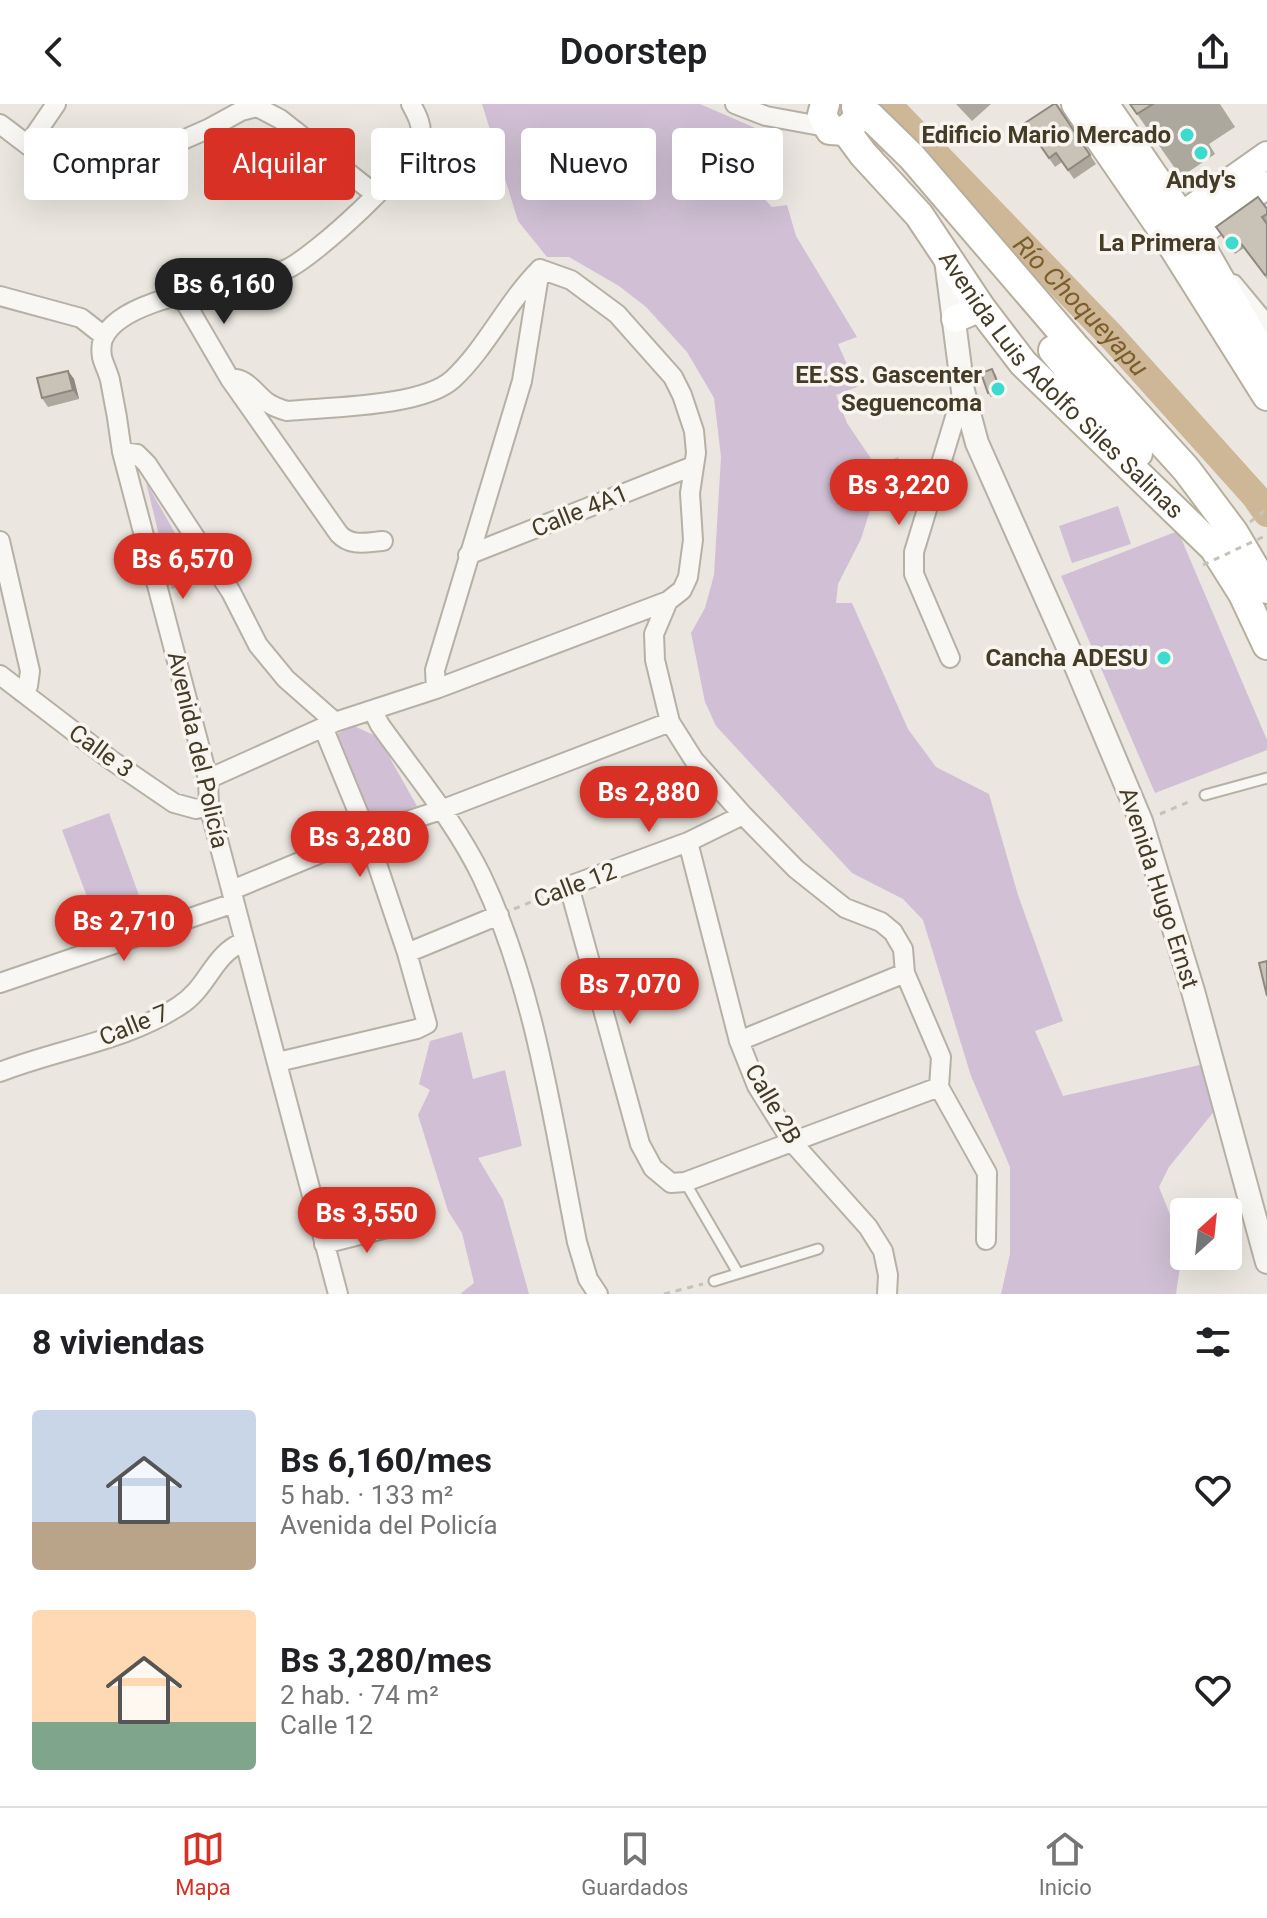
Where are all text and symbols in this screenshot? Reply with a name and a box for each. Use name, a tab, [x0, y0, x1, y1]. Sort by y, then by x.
icon: back	[32, 30, 76, 74]
icon: share	[1191, 30, 1235, 74]
text: Doorstep	[560, 31, 707, 73]
place label: Edificio Mario Mercado	[921, 121, 1171, 149]
marker: Edificio Mario Mercado	[1178, 126, 1196, 144]
chip: Comprar	[24, 128, 188, 200]
chip: Alquilar	[204, 128, 355, 200]
chip: Filtros	[371, 128, 505, 200]
chip: Nuevo	[521, 128, 656, 200]
chip: Piso	[672, 128, 783, 200]
marker: Andy's	[1192, 144, 1210, 162]
place label: Andy's	[1166, 166, 1236, 194]
water label: Río Choqueyapu	[1007, 229, 1155, 382]
place label: La Primera	[1099, 229, 1216, 257]
marker: La Primera	[1223, 234, 1241, 252]
street label: Avenida Luis Adolfo Siles Salinas	[933, 246, 1189, 525]
pin: Bs 6,160	[141, 258, 307, 326]
text: Bs 6,160	[173, 269, 275, 299]
place label: EE.SS. Gascenter Seguencoma	[795, 361, 982, 417]
marker: EE.SS. Gascenter Seguencoma	[989, 380, 1007, 398]
pin: Bs 3,220	[816, 459, 982, 527]
text: Bs 3,220	[848, 470, 950, 500]
street label: Calle 4A1	[528, 479, 632, 543]
pin: Bs 6,570	[100, 533, 266, 601]
text: Bs 6,570	[132, 544, 234, 574]
place label: Cancha ADESU	[985, 644, 1148, 672]
street label: Avenida del Policía	[162, 649, 234, 851]
marker: Cancha ADESU	[1155, 649, 1173, 667]
street label: Calle 3	[63, 718, 139, 784]
pin: Bs 2,880	[566, 766, 732, 834]
text: Bs 2,880	[598, 777, 700, 807]
street label: Avenida Hugo Ernst	[1113, 784, 1205, 992]
pin: Bs 3,280	[277, 811, 443, 879]
text: Bs 3,280	[309, 822, 411, 852]
street label: Calle 12	[530, 857, 620, 913]
pin: Bs 2,710	[41, 895, 207, 963]
text: Bs 2,710	[73, 906, 175, 936]
pin: Bs 7,070	[547, 958, 713, 1026]
text: Bs 7,070	[579, 969, 681, 999]
street label: Calle 7	[95, 998, 173, 1052]
street label: Calle 2B	[739, 1059, 807, 1149]
pin: Bs 3,550	[284, 1187, 450, 1255]
text: Bs 3,550	[316, 1198, 418, 1228]
north arrow	[1170, 1198, 1242, 1270]
map controls	[1170, 1198, 1242, 1270]
icon: filters	[1191, 1320, 1235, 1364]
text: 8 viviendas	[32, 1322, 205, 1362]
text: Bs 6,160/mes	[280, 1440, 492, 1480]
icon: home	[96, 1442, 192, 1538]
icon: heart	[1191, 1468, 1235, 1512]
text: 5 hab. · 133 m²	[280, 1480, 453, 1510]
text: Avenida del Policía	[280, 1510, 498, 1540]
text: Bs 3,280/mes	[280, 1640, 492, 1680]
icon: home	[96, 1642, 192, 1738]
icon: heart	[1191, 1668, 1235, 1712]
text: 2 hab. · 74 m²	[280, 1680, 439, 1710]
text: Calle 12	[280, 1710, 373, 1740]
tab: Mapa	[175, 1827, 231, 1900]
tab: Guardados	[581, 1827, 688, 1900]
tab: Inicio	[1039, 1827, 1092, 1900]

